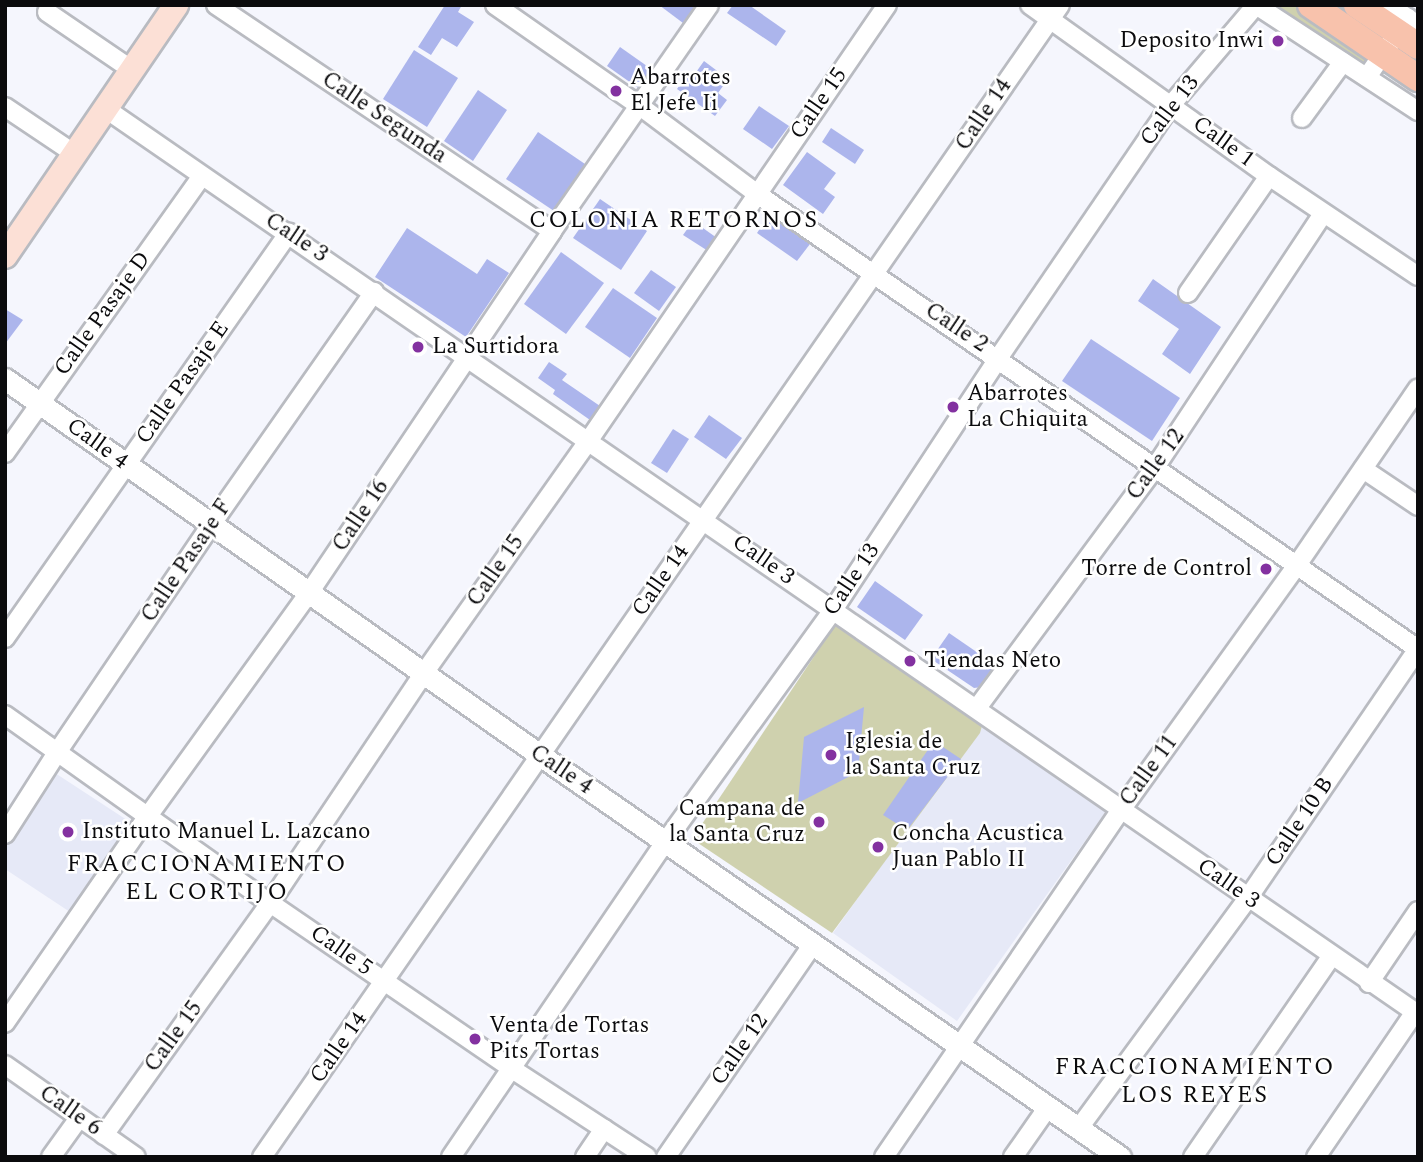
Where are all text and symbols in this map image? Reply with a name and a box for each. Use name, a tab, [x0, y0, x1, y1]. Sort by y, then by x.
place label: Deposito Inwi	[1119, 27, 1264, 55]
marker: Deposito Inwi	[1270, 33, 1286, 49]
street label: Calle 15	[784, 63, 854, 145]
place label: Abarrotes El Jefe Ii	[630, 64, 731, 118]
street label: Calle Segunda	[316, 66, 452, 170]
street label: Calle 13	[1135, 70, 1205, 152]
street label: Calle 14	[950, 74, 1018, 156]
marker: Abarrotes El Jefe Ii	[608, 83, 624, 99]
street label: Calle 1	[1187, 110, 1259, 174]
street label: Calle 3	[259, 207, 333, 269]
district label: COLONIA RETORNOS	[531, 207, 817, 235]
street label: Calle Pasaje D	[49, 247, 157, 381]
street label: Calle 2	[919, 297, 993, 359]
street label: Calle Pasaje E	[130, 316, 236, 450]
place label: La Surtidora	[432, 333, 559, 361]
marker: La Surtidora	[410, 339, 426, 355]
place label: Abarrotes La Chiquita	[967, 380, 1088, 434]
marker: Abarrotes La Chiquita	[945, 399, 961, 415]
street label: Calle 4	[61, 412, 133, 476]
street label: Calle 12	[1121, 424, 1191, 506]
street label: Calle 16	[327, 475, 395, 557]
street label: Calle Pasaje F	[136, 494, 238, 628]
street label: Calle 3	[727, 529, 799, 591]
street label: Calle 15	[461, 530, 531, 612]
street label: Calle 13	[818, 539, 886, 621]
street label: Calle 14	[626, 540, 696, 622]
place label: Torre de Control	[1081, 555, 1252, 583]
marker: Torre de Control	[1258, 561, 1274, 577]
place label: Tiendas Neto	[924, 647, 1061, 675]
marker: Tiendas Neto	[902, 653, 918, 669]
place label: Iglesia de la Santa Cruz	[845, 728, 981, 782]
street label: Calle 11	[1114, 730, 1184, 812]
street label: Calle 4	[524, 739, 598, 801]
marker: Iglesia de la Santa Cruz	[823, 747, 839, 763]
street label: Calle 10 B	[1260, 772, 1340, 872]
place label: Campana de la Santa Cruz	[669, 795, 805, 849]
marker: Campana de la Santa Cruz	[811, 814, 827, 830]
place label: Instituto Manuel L. Lazcano	[82, 818, 371, 846]
place label: Concha Acustica Juan Pablo II	[892, 820, 1064, 874]
marker: Instituto Manuel L. Lazcano	[60, 824, 76, 840]
marker: Concha Acustica Juan Pablo II	[870, 839, 886, 855]
district label: FRACCIONAMIENTO EL CORTIJO	[69, 851, 345, 907]
street label: Calle 3	[1192, 853, 1264, 915]
street label: Calle 5	[305, 920, 377, 982]
street label: Calle 15	[139, 996, 209, 1078]
street label: Calle 14	[304, 1007, 374, 1089]
street label: Calle 12	[705, 1009, 775, 1091]
place label: Venta de Tortas Pits Tortas	[489, 1012, 649, 1066]
marker: Venta de Tortas Pits Tortas	[467, 1031, 483, 1047]
district label: FRACCIONAMIENTO LOS REYES	[1057, 1054, 1333, 1110]
street label: Calle 6	[34, 1080, 106, 1142]

